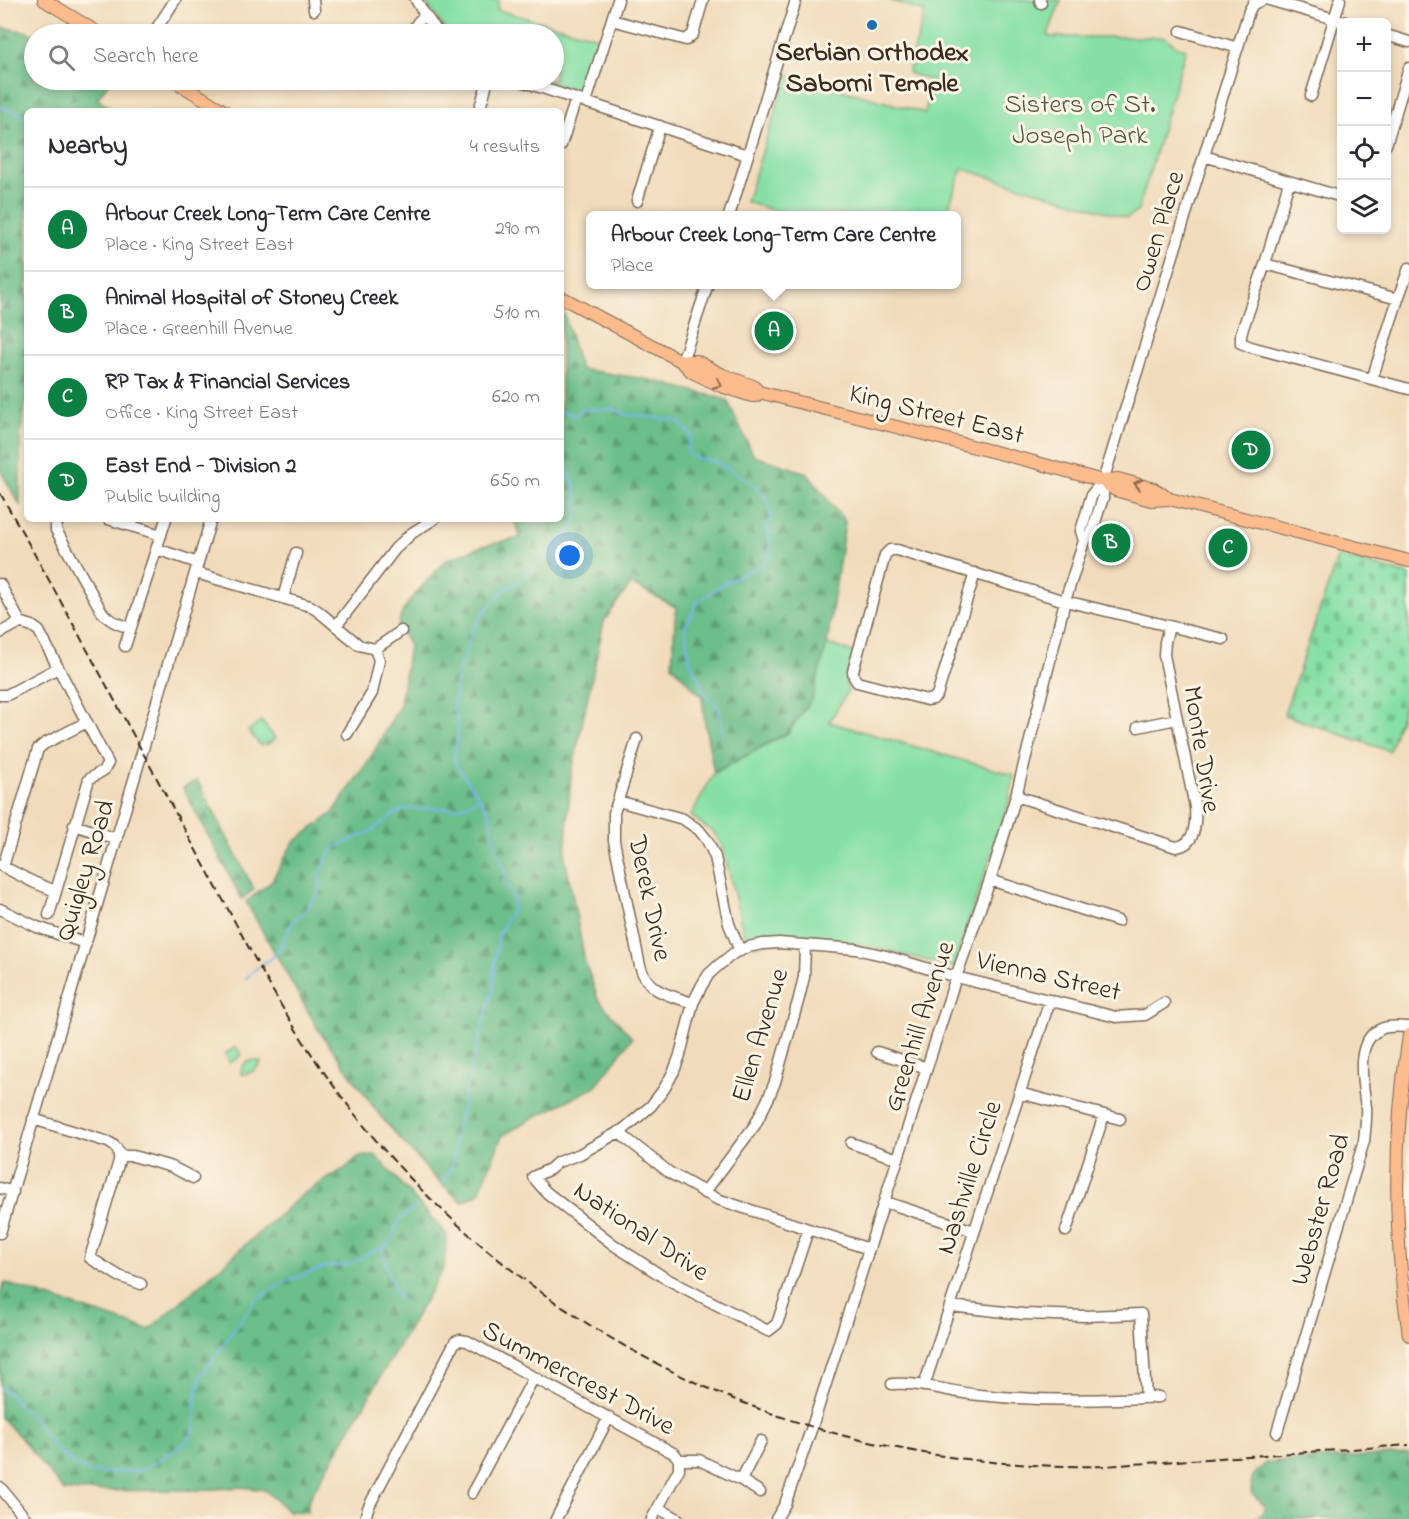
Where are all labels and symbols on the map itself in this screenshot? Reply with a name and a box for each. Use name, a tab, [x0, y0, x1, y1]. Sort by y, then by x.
marker: Serbian Orthodex Saborni Temple	[865, 18, 879, 32]
place label: Serbian Orthodex Saborni Temple	[776, 34, 968, 104]
park label: Sisters of St. Joseph Park	[1004, 86, 1156, 156]
street label: Owen Place	[1122, 165, 1197, 297]
pin: A	[754, 308, 794, 354]
street label: King Street East	[845, 375, 1028, 456]
one-way arrow	[712, 377, 723, 389]
pin: D	[1232, 428, 1270, 472]
one-way arrow	[1133, 479, 1144, 491]
pin: B	[1092, 520, 1130, 566]
pin: C	[1208, 526, 1248, 570]
your location	[555, 541, 584, 570]
street label: Monte Drive	[1171, 683, 1230, 817]
street label: Quigley Road	[46, 795, 126, 946]
street label: Derek Drive	[616, 831, 681, 966]
street label: Greenhill Avenue	[874, 936, 967, 1117]
street label: Vienna Street	[971, 942, 1124, 1013]
street label: Ellen Avenue	[723, 963, 801, 1108]
street label: Nashville Circle	[927, 1095, 1014, 1260]
street label: Webster Road	[1281, 1129, 1362, 1290]
street label: National Drive	[565, 1172, 717, 1292]
street label: Summercrest Drive	[474, 1312, 682, 1447]

